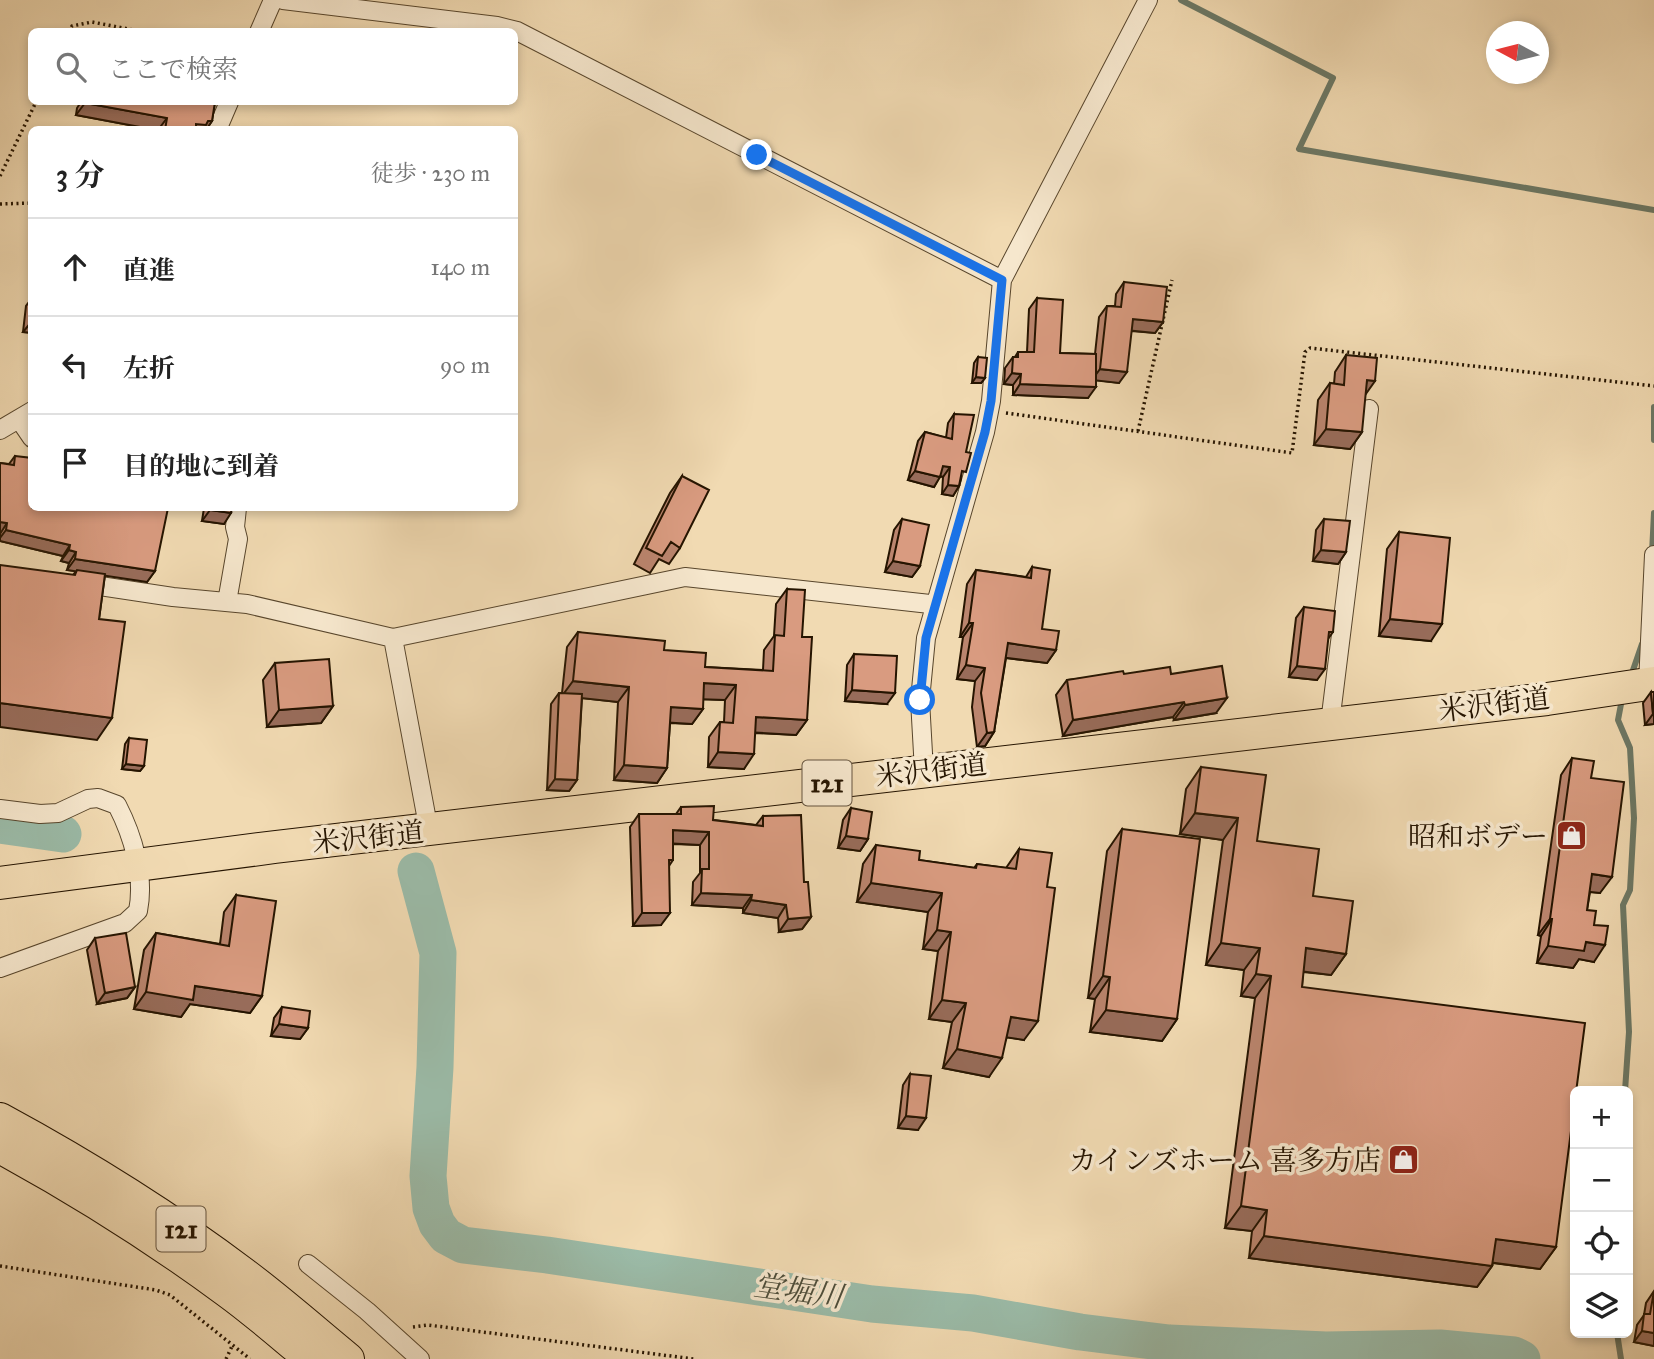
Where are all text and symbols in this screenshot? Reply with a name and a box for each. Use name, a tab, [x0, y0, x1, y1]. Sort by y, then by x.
north arrow	[1486, 21, 1549, 84]
search box	[28, 28, 518, 105]
icon: search	[52, 48, 90, 86]
text: ここで検索	[108, 53, 238, 85]
route end	[741, 139, 772, 170]
text: 3 分	[56, 157, 104, 193]
text: 徒歩 · 230 m	[371, 159, 490, 187]
icon: ahead	[56, 248, 94, 286]
text: 140 m	[430, 253, 490, 281]
text: 直進	[123, 254, 175, 286]
icon: left	[56, 346, 94, 384]
text: 90 m	[440, 351, 490, 379]
text: 左折	[123, 352, 175, 384]
icon: arrive	[56, 444, 94, 482]
text: 目的地に到着	[123, 450, 279, 482]
street label: 米沢街道	[1436, 680, 1552, 729]
route start	[904, 684, 935, 715]
street label: 米沢街道	[873, 746, 989, 795]
road number: 121	[802, 761, 852, 806]
street label: 米沢街道	[311, 814, 426, 861]
place label: 昭和ボデー	[1408, 819, 1548, 854]
shop icon: 昭和ボデー	[1554, 819, 1588, 853]
map controls	[1570, 1086, 1633, 1338]
button: +	[1570, 1086, 1633, 1149]
place label: カインズホーム 喜多方店	[1069, 1143, 1381, 1178]
shop icon: カインズホーム 喜多方店	[1387, 1143, 1421, 1177]
button: −	[1570, 1149, 1633, 1212]
road number: 121	[156, 1206, 206, 1252]
button: locate	[1570, 1212, 1633, 1275]
water label: 堂堀川	[751, 1267, 848, 1316]
button: layers	[1570, 1275, 1633, 1338]

